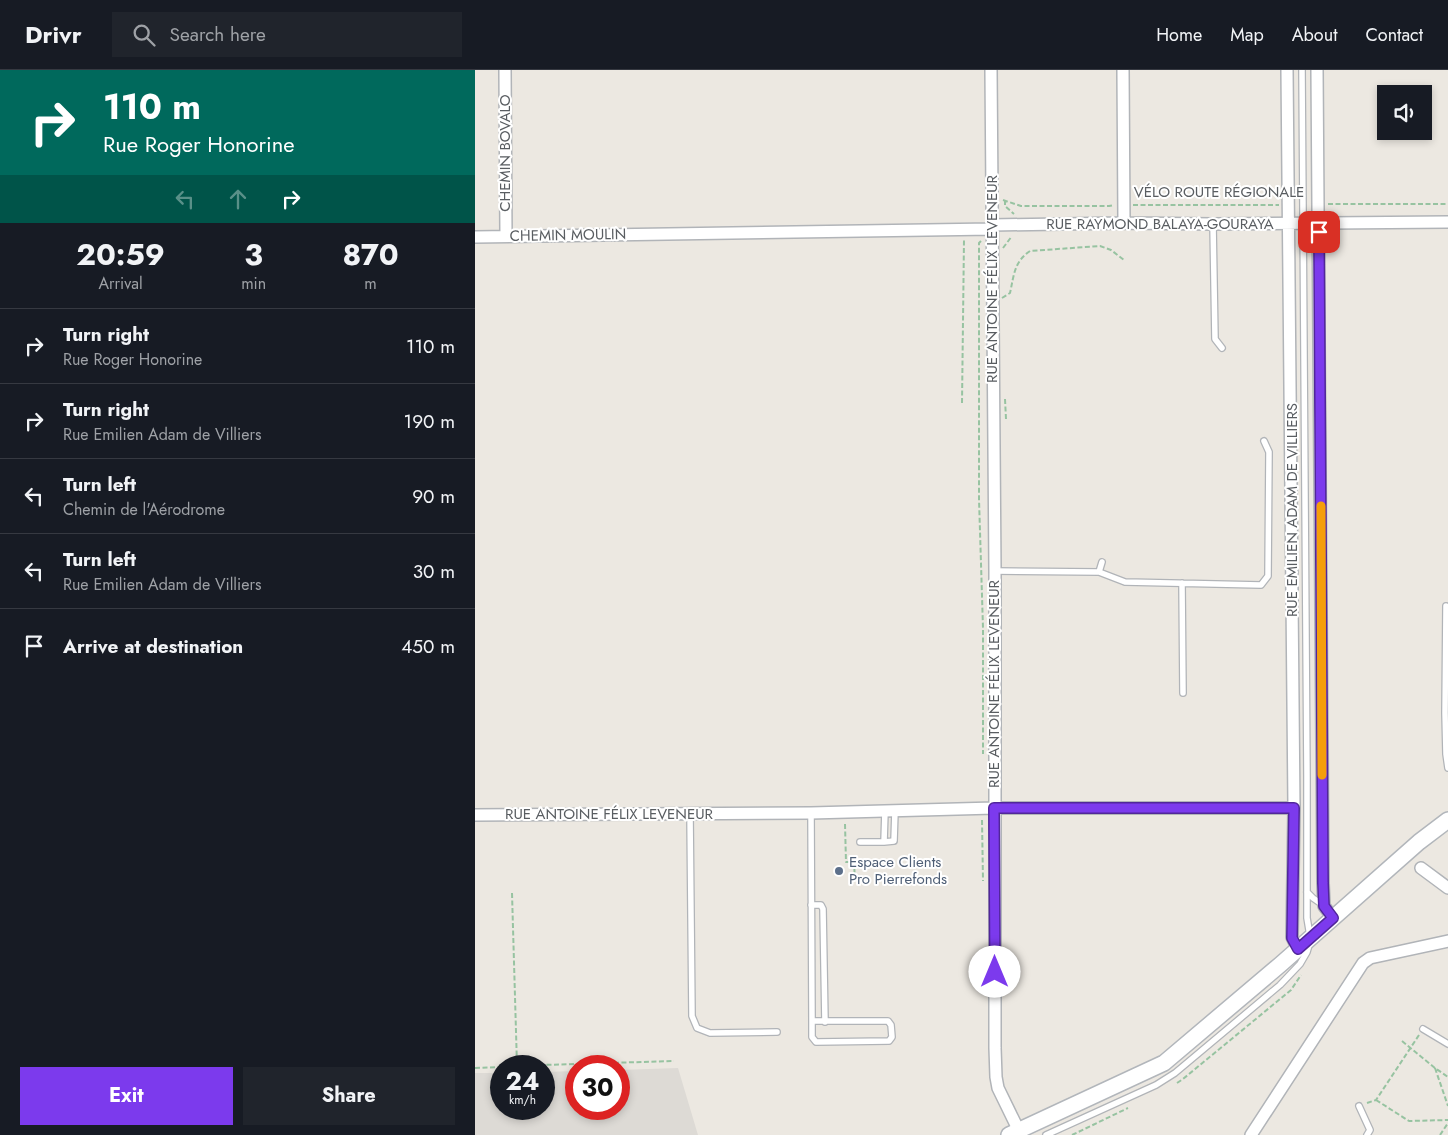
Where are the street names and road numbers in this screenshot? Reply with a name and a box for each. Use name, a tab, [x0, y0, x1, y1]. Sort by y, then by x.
street label: CHEMIN BOVALO	[494, 94, 516, 212]
street label: RUE ANTOINE FÉLIX LEVENEUR	[981, 174, 1003, 383]
street label: VÉLO ROUTE RÉGIONALE	[1134, 181, 1304, 203]
street label: RUE RAYMOND BALAYA-GOURAYA	[1046, 213, 1274, 235]
street label: CHEMIN MOULIN	[509, 223, 627, 247]
street label: RUE EMILIEN ADAM DE VILLIERS	[1281, 403, 1303, 617]
street label: RUE ANTOINE FÉLIX LEVENEUR	[983, 579, 1005, 788]
street label: RUE ANTOINE FÉLIX LEVENEUR	[505, 803, 714, 825]

